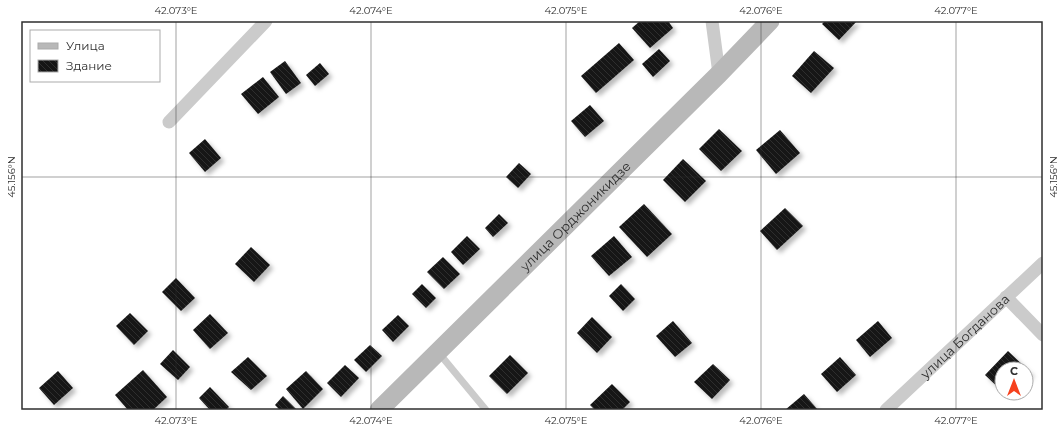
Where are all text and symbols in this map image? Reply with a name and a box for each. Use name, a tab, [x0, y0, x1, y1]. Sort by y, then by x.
text: 42.073°E	[154, 4, 198, 17]
text: 42.074°E	[349, 4, 393, 17]
text: 42.075°E	[544, 4, 588, 17]
text: 42.076°E	[739, 4, 783, 17]
text: 42.077°E	[934, 4, 978, 17]
legend	[30, 30, 160, 82]
text: Улица	[66, 38, 105, 53]
text: Здание	[66, 58, 112, 73]
text: 45.156°N	[5, 156, 18, 198]
text: 45.156°N	[1047, 156, 1060, 198]
street label: улица Орджоникидзе	[516, 158, 634, 275]
street label: улица Богданова	[916, 291, 1013, 382]
north arrow	[994, 361, 1034, 401]
text: С	[1010, 364, 1018, 378]
text: 42.073°E	[154, 414, 198, 427]
text: 42.074°E	[349, 414, 393, 427]
text: 42.075°E	[544, 414, 588, 427]
text: 42.076°E	[739, 414, 783, 427]
text: 42.077°E	[934, 414, 978, 427]

